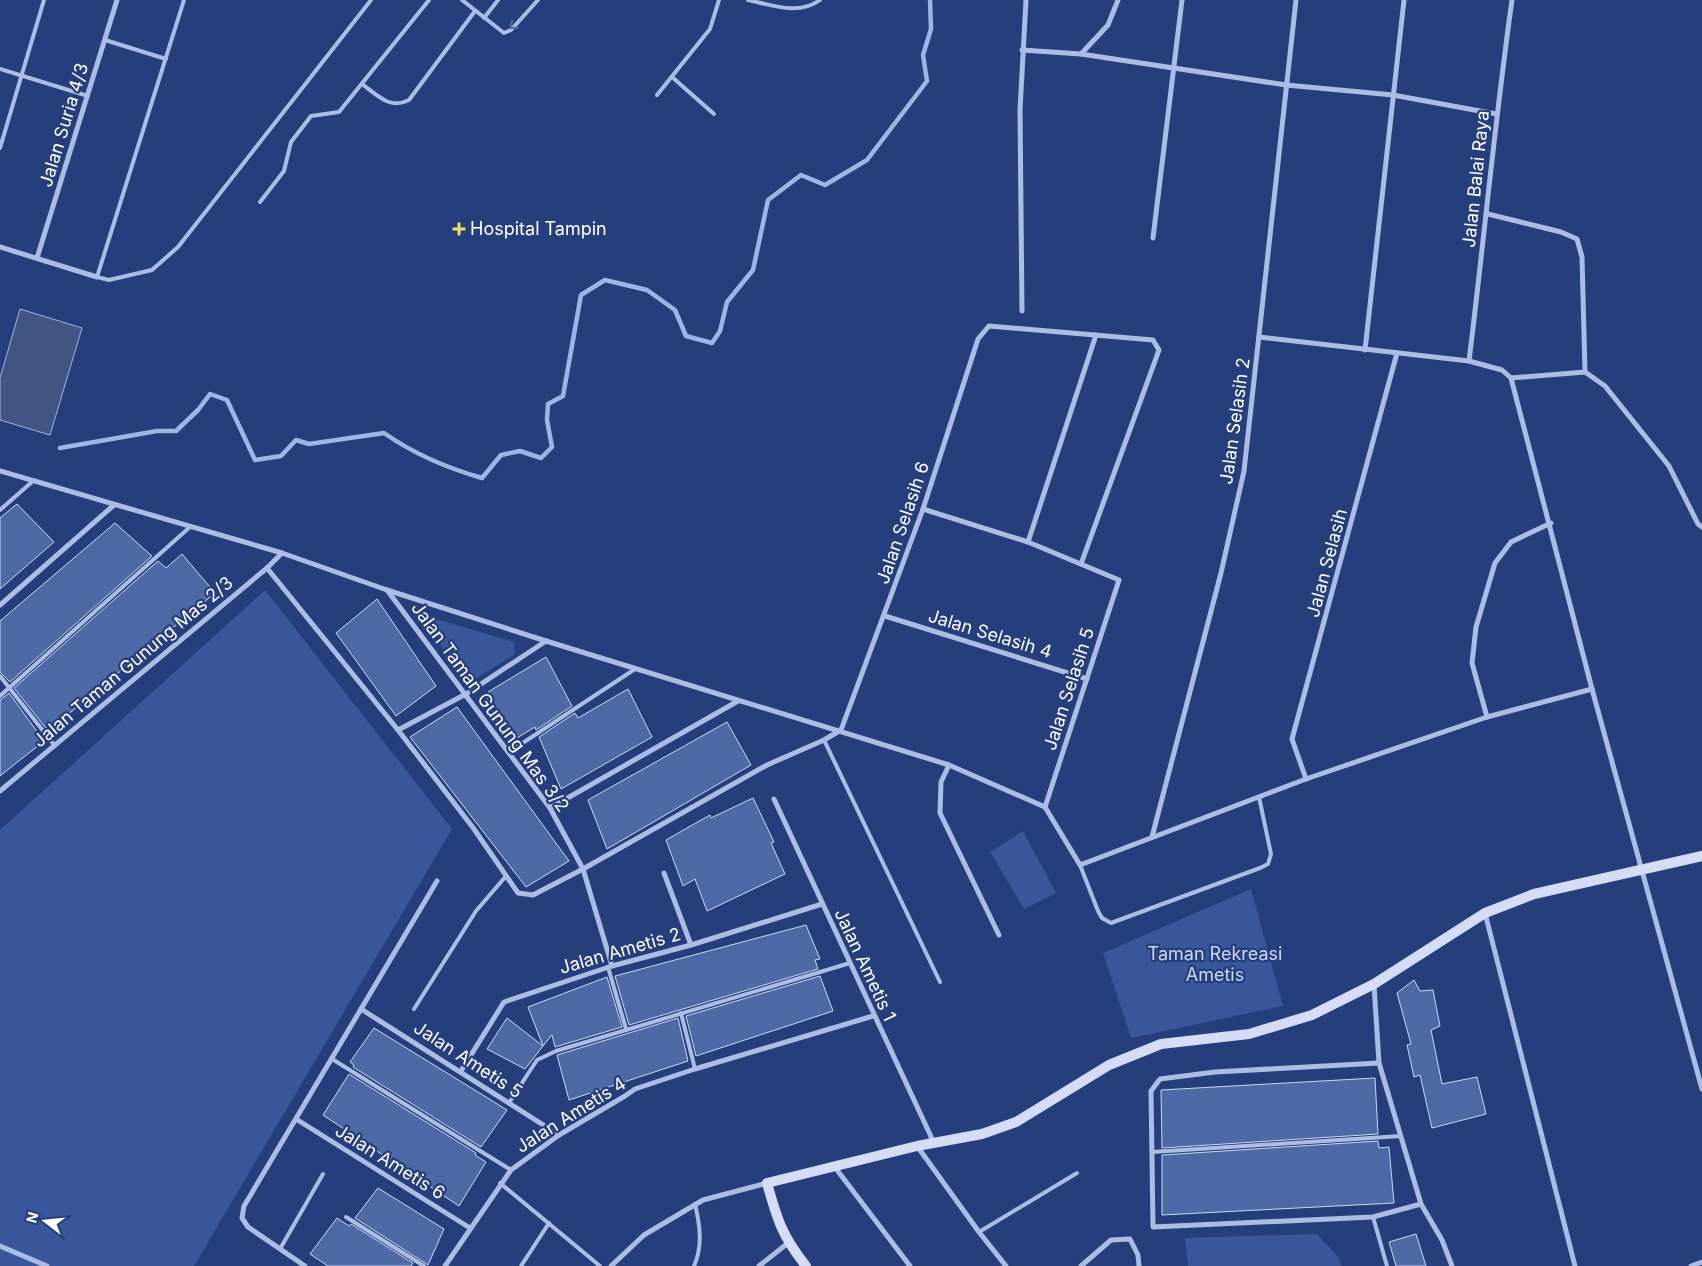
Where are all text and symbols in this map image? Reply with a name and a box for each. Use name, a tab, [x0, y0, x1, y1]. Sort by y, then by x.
one-way arrow	[510, 20, 519, 29]
street label: Jalan Suria 4/3	[35, 60, 92, 189]
street label: Jalan Balai Raya	[1458, 109, 1493, 249]
place label: Hospital Tampin	[470, 218, 607, 239]
marker: Hospital Tampin	[452, 222, 466, 236]
street label: Jalan Selasih 2	[1215, 356, 1254, 486]
street label: Jalan Selasih 6	[872, 459, 933, 587]
street label: Jalan Selasih	[1302, 506, 1351, 619]
street label: Jalan Taman Gunung Mas 2/3	[29, 572, 237, 751]
street label: Jalan Taman Gunung Mas 3/2	[407, 598, 574, 816]
street label: Jalan Selasih 4	[926, 605, 1055, 662]
street label: Jalan Selasih 5	[1039, 625, 1098, 753]
street label: Jalan Ametis 1	[830, 905, 901, 1024]
street label: Jalan Ametis 2	[557, 923, 683, 978]
park label: Taman Rekreasi Ametis	[1148, 943, 1282, 985]
street label: Jalan Ametis 5	[410, 1017, 526, 1102]
street label: Jalan Ametis 4	[512, 1072, 630, 1157]
street label: Jalan Ametis 6	[332, 1119, 449, 1204]
north arrow	[20, 1196, 70, 1246]
text: N	[22, 1210, 42, 1225]

